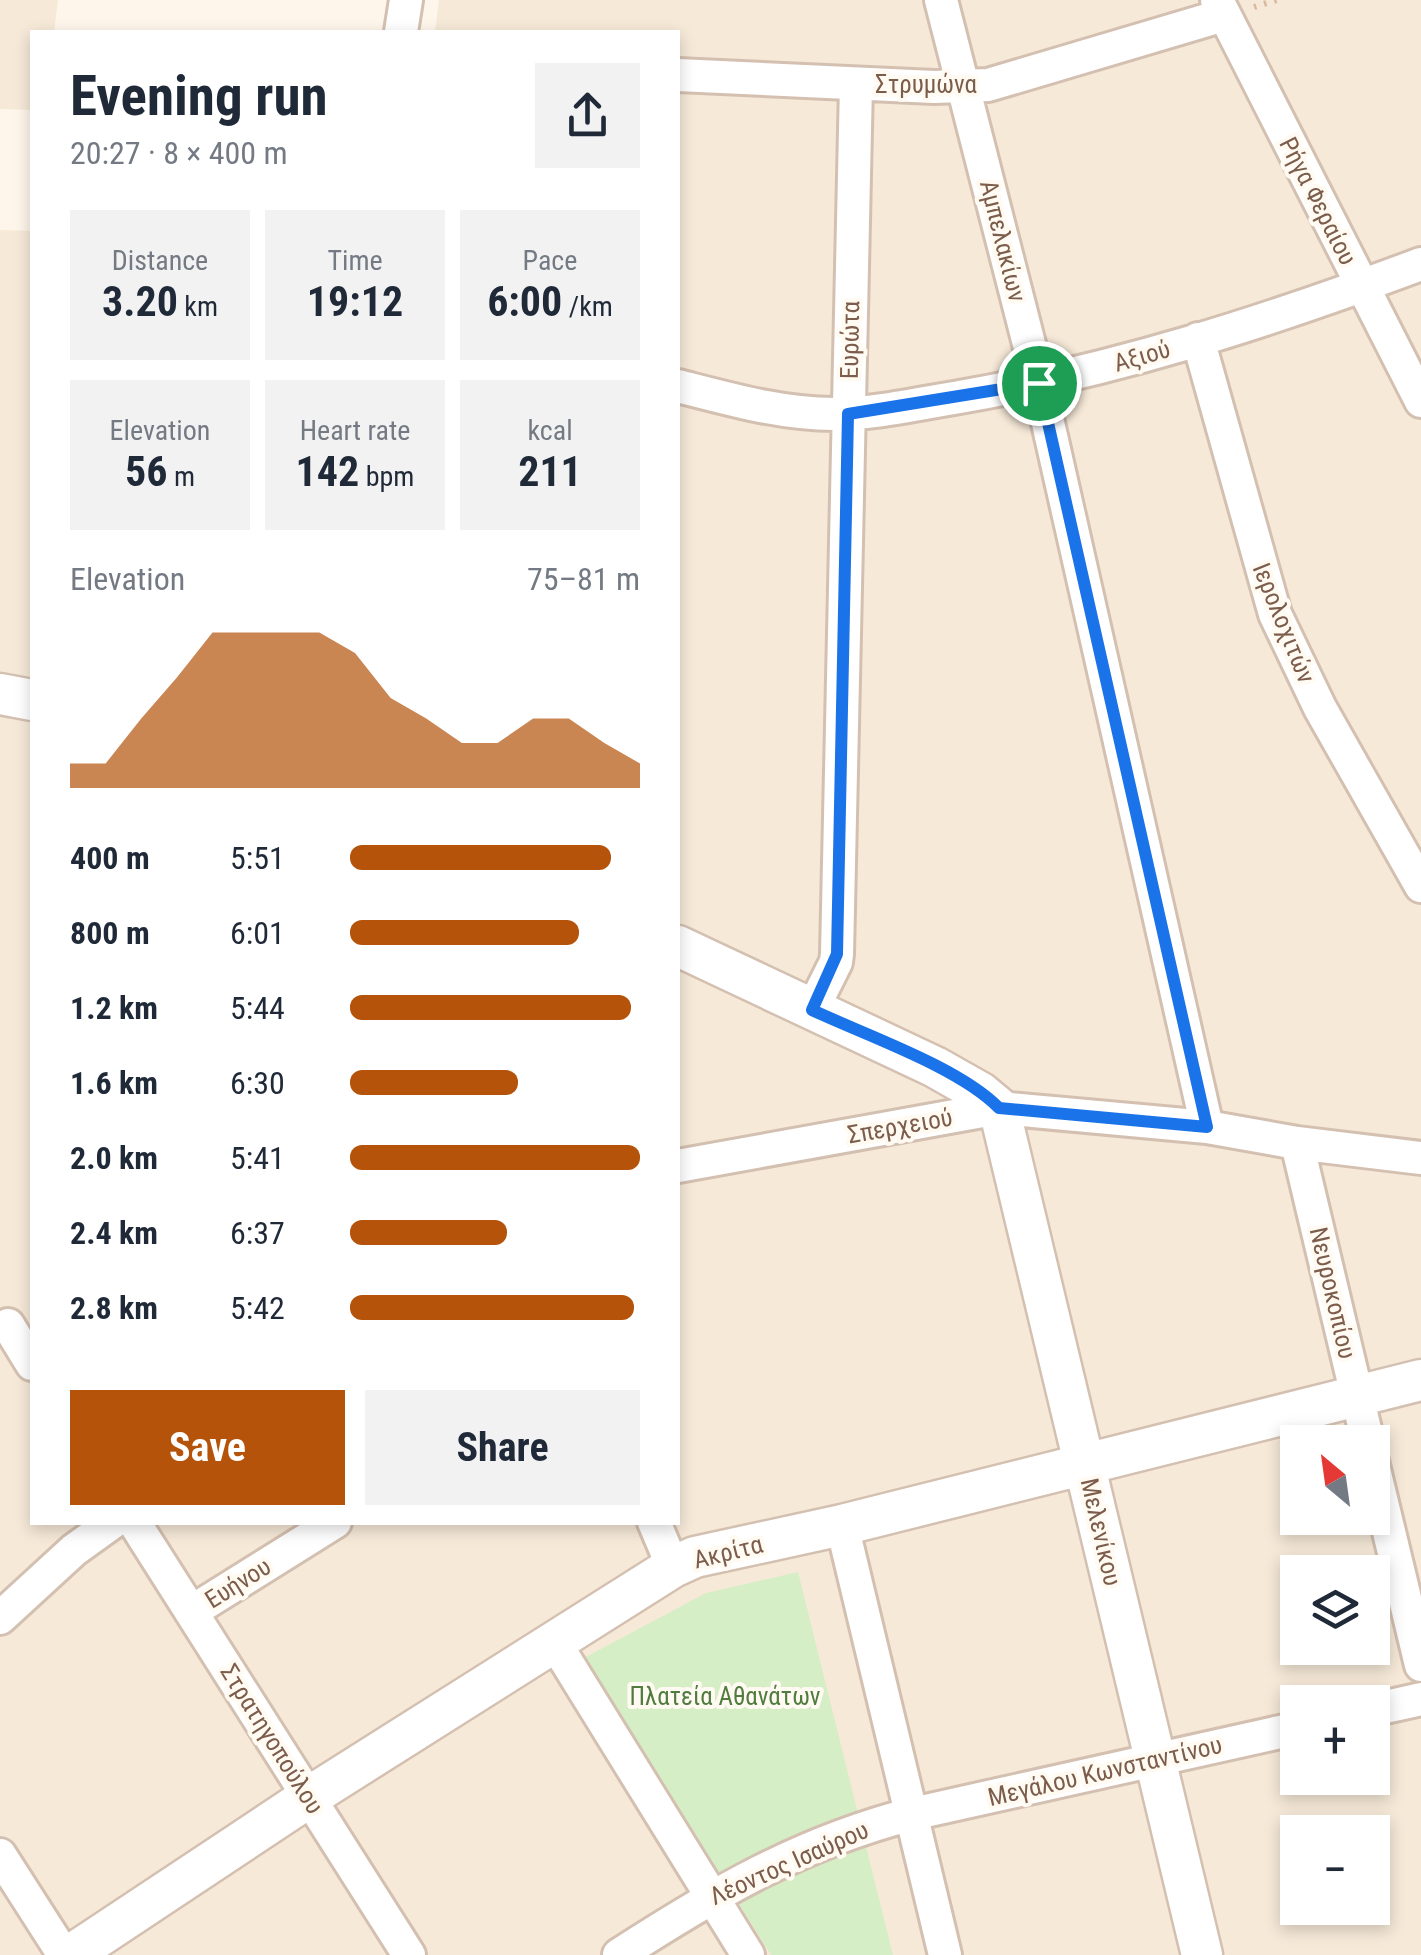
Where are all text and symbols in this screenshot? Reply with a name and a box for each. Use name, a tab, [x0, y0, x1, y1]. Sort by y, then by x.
button: share	[535, 63, 640, 168]
text: Evening run	[70, 64, 328, 128]
street label: Στρυμώνα	[875, 70, 977, 99]
street label: Ρήγα Φεραίου	[1273, 132, 1363, 270]
text: 20:27 · 8 × 400 m	[70, 134, 288, 172]
street label: Αμπελακίων	[974, 177, 1032, 305]
text: Distance	[112, 244, 208, 277]
text: Time	[327, 244, 383, 277]
text: Pace	[523, 244, 577, 277]
text: 3.20	[102, 277, 178, 326]
text: 19:12	[307, 277, 403, 326]
text: 6:00	[487, 277, 562, 326]
text: km	[178, 290, 218, 323]
text: /km	[562, 290, 613, 323]
street label: Ευρώτα	[835, 301, 865, 379]
street label: Αξιού	[1110, 334, 1174, 378]
pin	[997, 341, 1082, 426]
icon: arrive	[1012, 356, 1067, 411]
text: Elevation	[110, 414, 210, 447]
text: Heart rate	[300, 414, 410, 447]
text: kcal	[527, 414, 573, 447]
text: 56	[125, 447, 167, 496]
text: 142	[296, 447, 359, 496]
text: 211	[518, 447, 582, 496]
text: m	[167, 460, 195, 493]
text: bpm	[359, 460, 414, 493]
street label: Ιερολοχιτών	[1247, 559, 1321, 687]
text: Elevation	[70, 560, 185, 598]
text: 75–81 m	[527, 560, 640, 598]
text: 400 m	[70, 839, 150, 877]
text: 5:51	[230, 839, 285, 877]
text: 800 m	[70, 914, 150, 952]
text: 6:01	[230, 914, 285, 952]
text: 1.2 km	[70, 989, 158, 1027]
text: 5:44	[230, 989, 285, 1027]
text: 1.6 km	[70, 1064, 158, 1102]
text: 6:30	[230, 1064, 285, 1102]
street label: Σπερχειού	[845, 1103, 955, 1149]
text: 2.0 km	[70, 1139, 158, 1177]
text: 5:41	[230, 1139, 285, 1177]
text: 2.4 km	[70, 1214, 158, 1252]
text: 6:37	[230, 1214, 285, 1252]
street label: Νευροκοπίου	[1304, 1224, 1362, 1362]
text: 2.8 km	[70, 1289, 158, 1327]
text: 5:42	[230, 1289, 285, 1327]
button: Save	[70, 1390, 345, 1505]
button: Share	[365, 1390, 640, 1505]
north arrow	[1280, 1425, 1390, 1535]
map controls	[1280, 1425, 1390, 1925]
street label: Μελενίκου	[1075, 1475, 1127, 1589]
street label: Ακρίτα	[690, 1529, 766, 1575]
street label: Ευήνου	[200, 1552, 276, 1614]
button: layers	[1280, 1555, 1390, 1665]
street label: Στρατηγοπούλου	[214, 1659, 330, 1819]
park label: Πλατεία Αθανάτων	[630, 1682, 821, 1711]
button: +	[1280, 1685, 1390, 1795]
street label: Μεγάλου Κωνσταντίνου	[985, 1730, 1225, 1812]
street label: Λέοντος Ισαύρου	[705, 1815, 873, 1911]
button: −	[1280, 1815, 1390, 1925]

